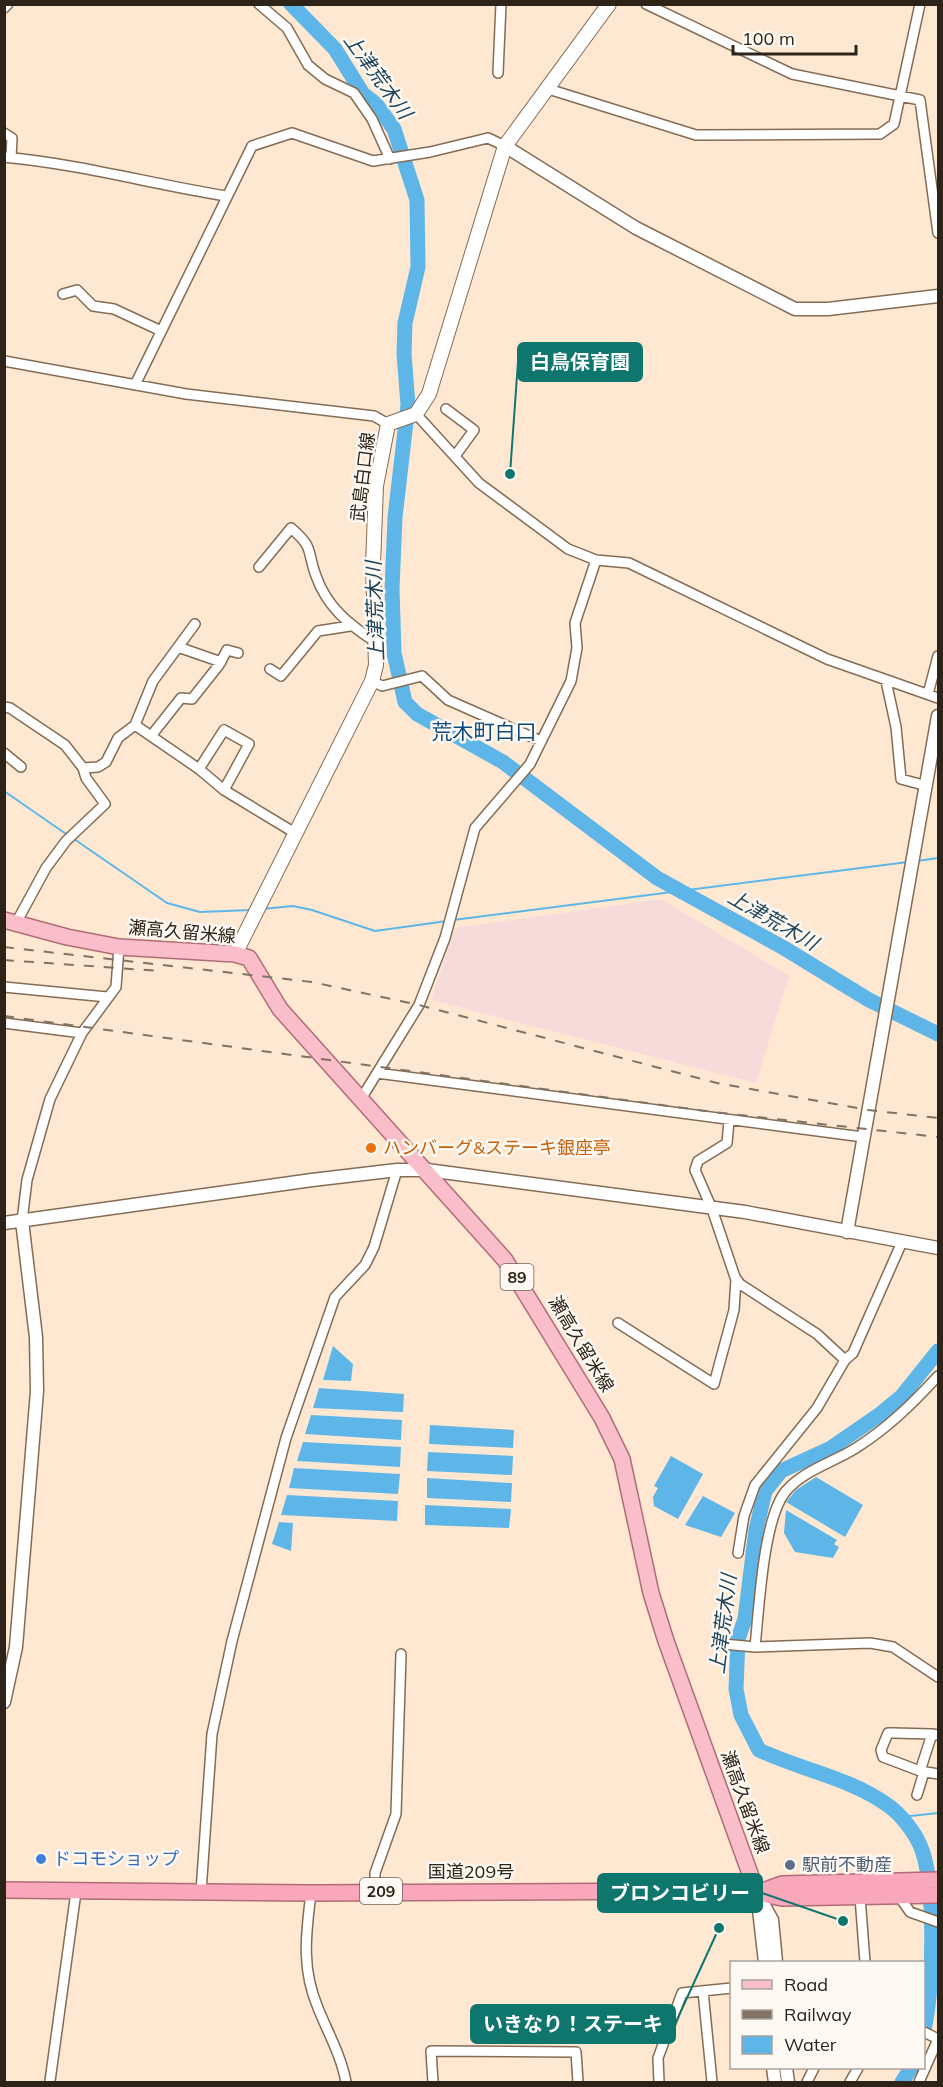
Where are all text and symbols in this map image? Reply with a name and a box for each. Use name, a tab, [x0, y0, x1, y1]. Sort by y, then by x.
scale bar	[733, 18, 856, 56]
text: 100 m	[742, 27, 795, 50]
water label: 上津荒木川	[339, 28, 419, 125]
callout: 白鳥保育園	[518, 343, 642, 381]
text: 白鳥保育園	[530, 349, 630, 374]
street label: 武島白口線	[346, 431, 379, 523]
water label: 上津荒木川	[360, 559, 389, 661]
district label: 荒木町白口	[432, 718, 537, 744]
water label: 上津荒木川	[724, 884, 825, 956]
street label: 瀬高久留米線	[127, 915, 237, 948]
place label: ハンバーグ&ステーキ銀座亭	[383, 1136, 611, 1159]
marker: ハンバーグ&ステーキ銀座亭	[364, 1141, 378, 1155]
road number: 89	[500, 1264, 534, 1290]
street label: 瀬高久留米線	[544, 1292, 619, 1396]
water label: 上津荒木川	[704, 1571, 741, 1675]
street label: 瀬高久留米線	[716, 1747, 775, 1857]
place label: ドコモショップ	[53, 1847, 179, 1870]
marker: ドコモショップ	[34, 1852, 48, 1866]
place label: 駅前不動産	[802, 1853, 892, 1876]
marker: 駅前不動産	[783, 1858, 797, 1872]
street label: 国道209号	[428, 1860, 514, 1883]
callout: ブロンコビリー	[598, 1874, 762, 1912]
road number: 209	[360, 1878, 402, 1904]
text: ブロンコビリー	[610, 1880, 750, 1905]
legend	[730, 1961, 925, 2069]
text: Road	[784, 1973, 828, 1996]
text: Railway	[784, 2003, 852, 2026]
callout: いきなり！ステーキ	[471, 2005, 675, 2043]
text: いきなり！ステーキ	[483, 2011, 663, 2036]
text: Water	[784, 2033, 837, 2056]

